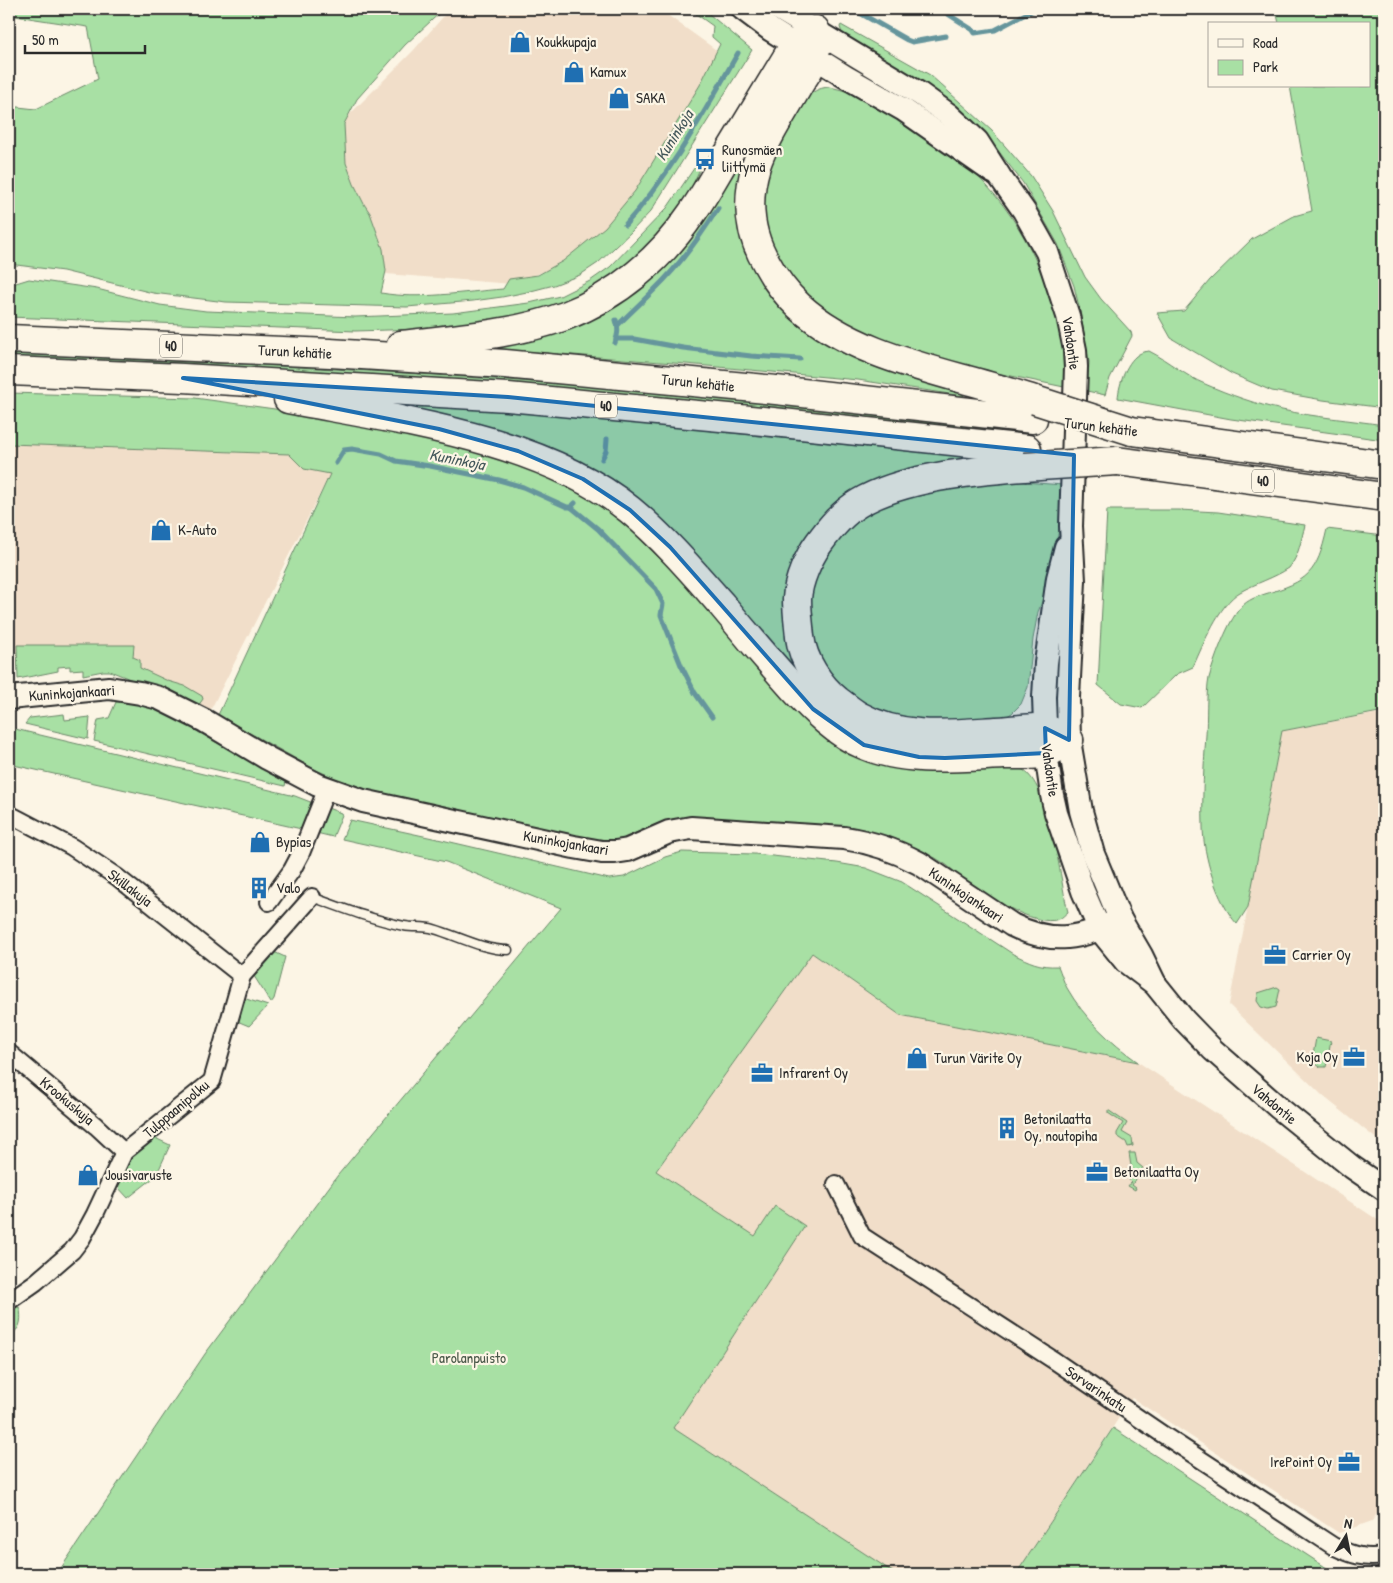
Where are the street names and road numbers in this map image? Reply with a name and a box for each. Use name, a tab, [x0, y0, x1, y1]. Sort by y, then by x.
street label: Vahdontie	[1057, 315, 1086, 371]
road number: 40	[160, 334, 182, 358]
street label: Turun kehätie	[258, 339, 333, 364]
street label: Turun kehätie	[660, 368, 736, 397]
road number: 40	[595, 394, 617, 418]
street label: Turun kehätie	[1063, 412, 1139, 441]
road number: 40	[1252, 470, 1274, 492]
street label: Kuninkojankaari	[28, 679, 116, 706]
street label: Vahdontie	[1036, 742, 1065, 798]
street label: Kuninkojankaari	[522, 825, 610, 860]
street label: Kuninkojankaari	[925, 862, 1008, 927]
street label: Skillakuja	[104, 864, 157, 911]
street label: Krookuskuja	[36, 1072, 99, 1130]
street label: Tulppaanipolku	[138, 1075, 213, 1143]
street label: Vahdontie	[1247, 1078, 1302, 1129]
street label: Sorvarinkatu	[1061, 1360, 1131, 1417]

